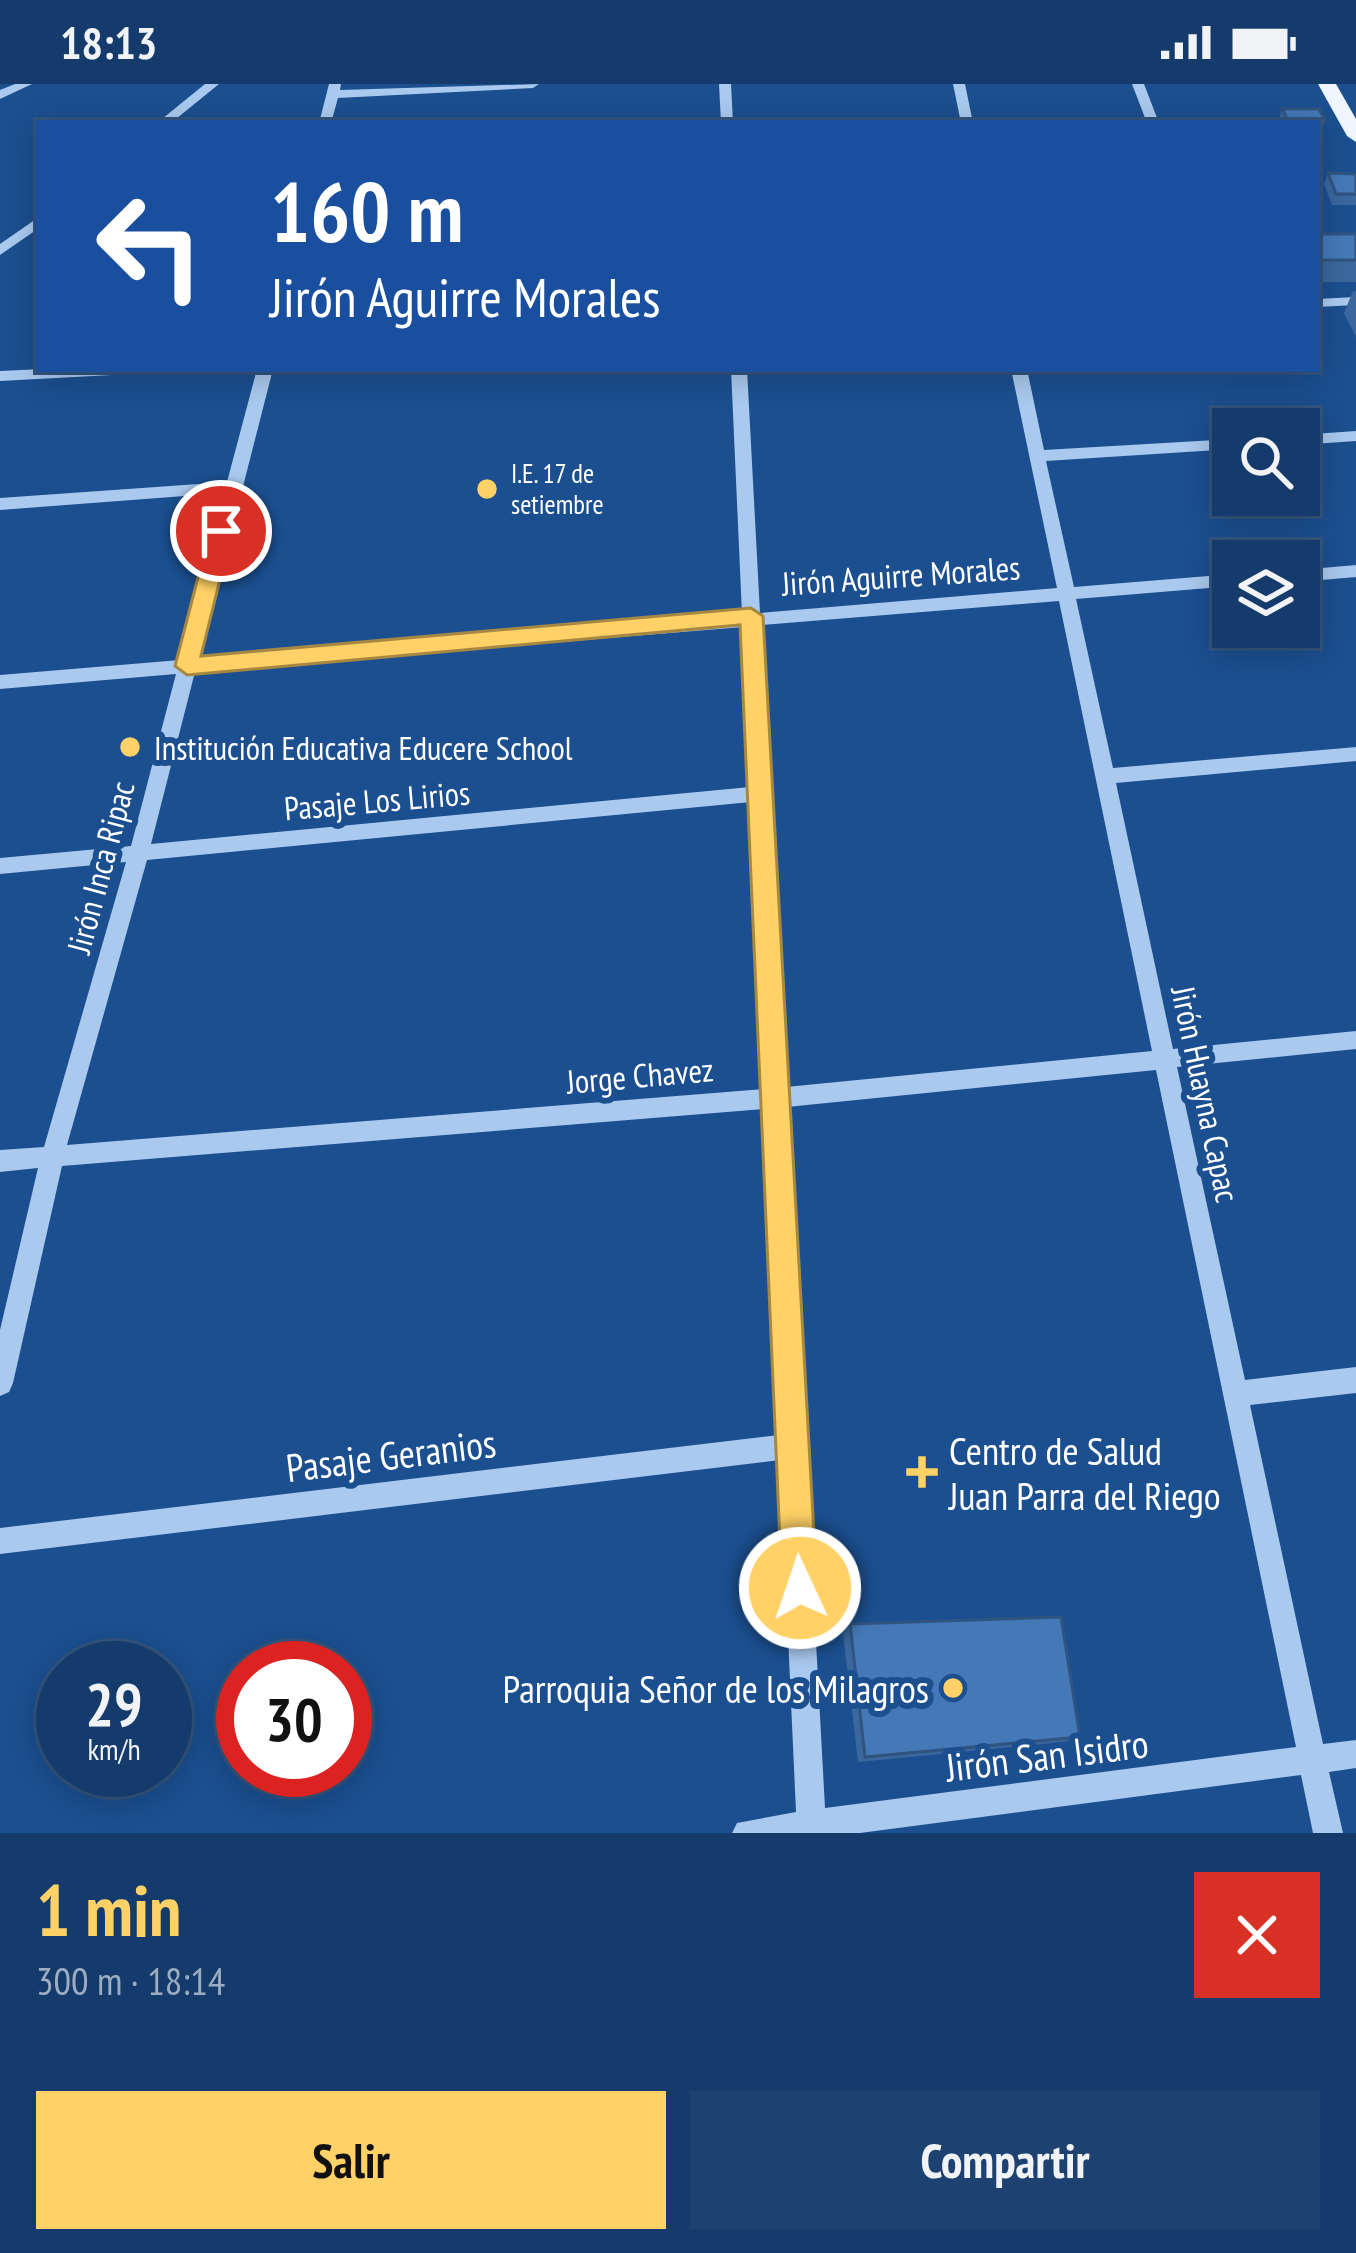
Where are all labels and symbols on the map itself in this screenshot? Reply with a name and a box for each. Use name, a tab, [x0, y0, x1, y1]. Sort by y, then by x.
place label: I.E. 17 de setiembre	[511, 456, 604, 521]
marker: I.E. 17 de setiembre	[474, 476, 500, 502]
pin	[170, 480, 272, 582]
street label: Jirón Aguirre Morales	[779, 545, 1022, 605]
place label: Institución Educativa Educere School	[154, 726, 573, 769]
marker: Institución Educativa Educere School	[117, 734, 143, 760]
street label: Pasaje Los Lirios	[282, 770, 472, 830]
street label: Jirón Inca Ripac	[56, 776, 144, 959]
street label: Jirón Huayna Capac	[1162, 981, 1250, 1206]
street label: Jorge Chavez	[564, 1047, 715, 1103]
street label: Pasaje Geranios	[283, 1417, 499, 1493]
place label: Centro de Salud Juan Parra del Riego	[947, 1425, 1221, 1521]
marker: Centro de Salud Juan Parra del Riego	[906, 1456, 938, 1488]
position arrow	[737, 1525, 863, 1651]
speed limit sign: 30	[216, 1641, 372, 1797]
place label: Parroquia Señor de los Milagros	[503, 1663, 929, 1714]
marker: Parroquia Señor de los Milagros	[940, 1675, 966, 1701]
street label: Jirón San Isidro	[941, 1717, 1151, 1793]

